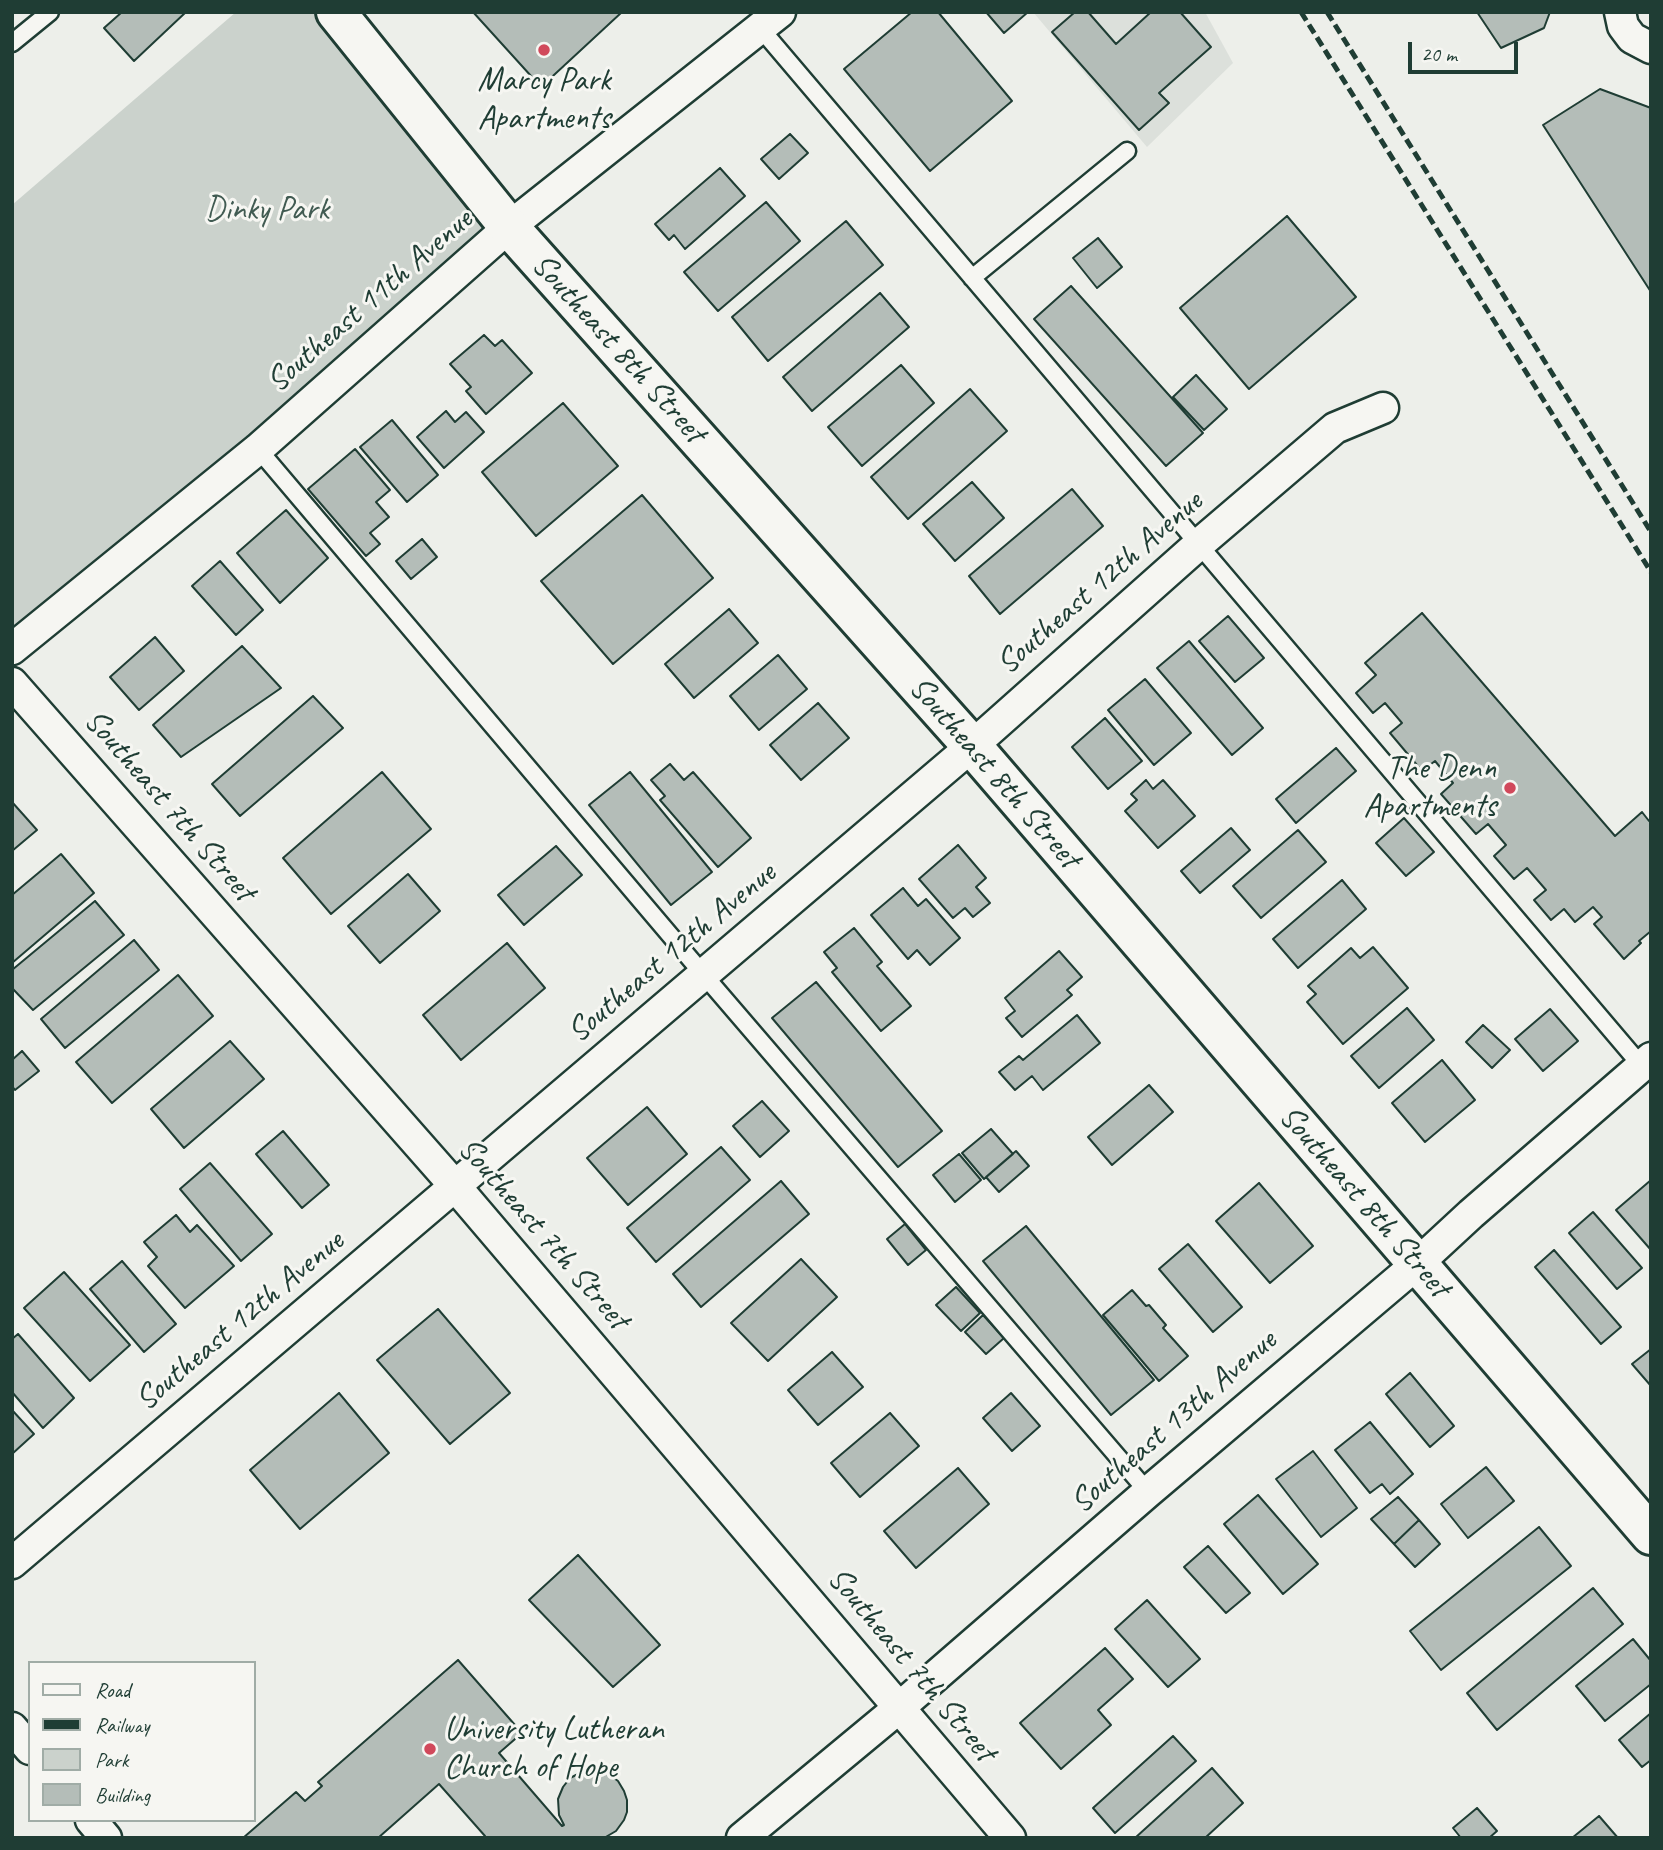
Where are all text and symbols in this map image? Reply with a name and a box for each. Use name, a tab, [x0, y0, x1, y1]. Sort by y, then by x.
scale bar	[1411, 28, 1521, 72]
text: 20 m	[1421, 41, 1457, 67]
marker: Marcy Park Apartments	[536, 42, 552, 58]
place label: Marcy Park Apartments	[477, 61, 611, 139]
park label: Dinky Park	[205, 190, 329, 230]
street label: Southeast 11th Avenue	[259, 201, 481, 401]
street label: Southeast 8th Street	[523, 246, 713, 452]
street label: Southeast 12th Avenue	[989, 483, 1211, 683]
street label: Southeast 8th Street	[900, 669, 1088, 877]
street label: Southeast 7th Street	[75, 702, 263, 910]
place label: The Denn Apartments	[1364, 749, 1496, 827]
marker: The Denn Apartments	[1502, 780, 1518, 796]
street label: Southeast 12th Avenue	[560, 854, 784, 1052]
street label: Southeast 8th Street	[1270, 1098, 1458, 1306]
street label: Southeast 7th Street	[449, 1130, 637, 1338]
street label: Southeast 12th Avenue	[128, 1222, 352, 1420]
street label: Southeast 13th Avenue	[1063, 1322, 1285, 1522]
street label: Southeast 7th Street	[818, 1560, 1004, 1770]
legend	[28, 1661, 256, 1822]
text: Road	[95, 1677, 130, 1703]
place label: University Lutheran Church of Hope	[444, 1710, 664, 1788]
text: Railway	[95, 1712, 149, 1738]
marker: University Lutheran Church of Hope	[422, 1741, 438, 1757]
text: Park	[95, 1747, 128, 1773]
text: Building	[95, 1782, 150, 1808]

